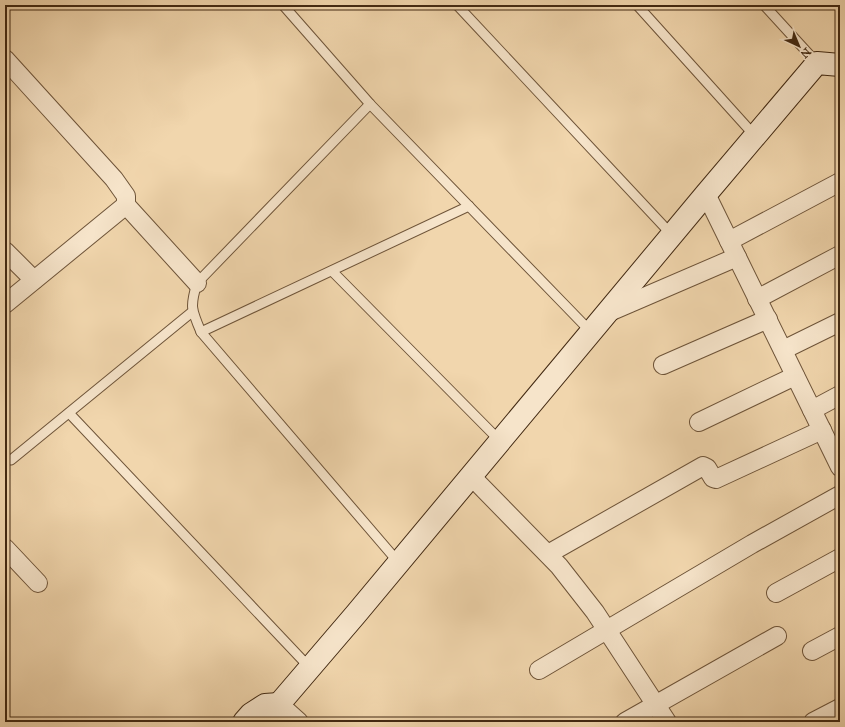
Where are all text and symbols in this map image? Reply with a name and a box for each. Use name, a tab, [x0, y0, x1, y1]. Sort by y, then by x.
north arrow	[779, 26, 819, 66]
text: N	[797, 45, 813, 61]

